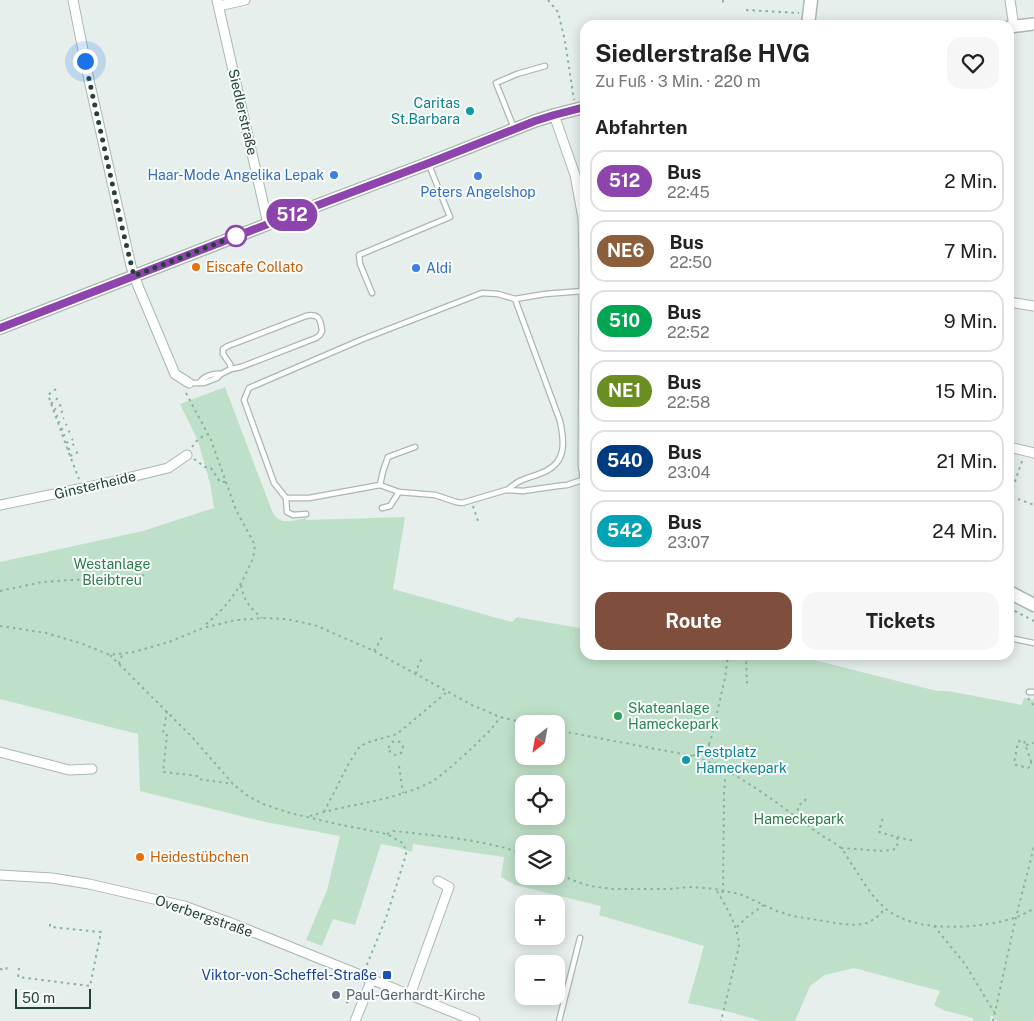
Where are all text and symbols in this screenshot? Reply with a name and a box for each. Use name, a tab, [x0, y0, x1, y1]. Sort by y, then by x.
button: heart	[947, 37, 999, 89]
text: Siedlerstraße HVG	[595, 39, 810, 67]
your location	[73, 49, 98, 74]
street label: Siedlerstraße	[225, 67, 261, 157]
text: Zu Fuß · 3 Min. · 220 m	[595, 72, 761, 91]
place label: Caritas St.Barbara	[391, 95, 460, 127]
marker: Caritas St.Barbara	[464, 105, 476, 117]
text: Abfahrten	[595, 116, 687, 138]
text: Bus	[667, 161, 701, 183]
place label: Haar-Mode Angelika Lepak	[147, 167, 324, 183]
marker: Haar-Mode Angelika Lepak	[328, 169, 340, 181]
marker: Peters Angelshop	[472, 170, 484, 182]
text: 512	[609, 170, 640, 191]
text: 2 Min.	[944, 170, 997, 192]
text: 22:45	[667, 183, 710, 202]
place label: Peters Angelshop	[420, 184, 536, 200]
line badge: 512	[263, 199, 321, 231]
text: 512	[276, 204, 308, 225]
unlabelled marker	[225, 225, 247, 247]
text: Bus	[669, 231, 704, 253]
text: NE6	[607, 240, 644, 261]
text: 7 Min.	[944, 240, 997, 262]
text: 22:50	[669, 253, 712, 272]
place label: Eiscafe Collato	[206, 259, 303, 275]
place label: Aldi	[426, 260, 452, 276]
marker: Eiscafe Collato	[190, 261, 202, 273]
marker: Aldi	[410, 262, 422, 274]
text: Bus	[667, 301, 701, 323]
text: 510	[609, 310, 640, 331]
text: 9 Min.	[944, 310, 997, 332]
text: 22:52	[667, 323, 709, 342]
text: Bus	[667, 371, 701, 393]
text: NE1	[608, 380, 641, 401]
text: 15 Min.	[936, 380, 997, 402]
text: 22:58	[667, 393, 710, 412]
text: Bus	[668, 441, 702, 463]
text: 540	[607, 450, 643, 471]
text: 21 Min.	[936, 450, 997, 472]
text: 23:04	[668, 463, 711, 482]
street label: Ginsterheide	[53, 468, 137, 502]
text: Bus	[667, 511, 702, 533]
text: 542	[607, 520, 642, 541]
text: 24 Min.	[932, 520, 997, 542]
text: 23:07	[667, 533, 710, 552]
park label: Westanlage Bleibtreu	[73, 556, 151, 588]
button: Route	[595, 592, 792, 650]
button: Tickets	[802, 592, 999, 650]
place label: Skateanlage Hameckepark	[628, 700, 719, 732]
marker: Skateanlage Hameckepark	[612, 710, 624, 722]
north arrow	[515, 715, 565, 765]
map controls	[515, 715, 565, 1005]
place label: Festplatz Hameckepark	[696, 744, 787, 776]
marker: Festplatz Hameckepark	[680, 754, 692, 766]
button: locate	[515, 775, 565, 825]
park label: Hameckepark	[754, 811, 845, 827]
button: layers	[515, 835, 565, 885]
place label: Heidestübchen	[150, 849, 249, 865]
marker: Heidestübchen	[134, 851, 146, 863]
street label: Overbergstraße	[153, 892, 255, 940]
button: +	[515, 895, 565, 945]
button: −	[515, 955, 565, 1005]
place label: Viktor-von-Scheffel-Straße	[202, 967, 377, 983]
marker: Viktor-von-Scheffel-Straße	[381, 969, 393, 981]
scale bar	[15, 986, 91, 1009]
place label: Paul-Gerhardt-Kirche	[346, 987, 486, 1003]
marker: Paul-Gerhardt-Kirche	[330, 989, 342, 1001]
text: 50 m	[22, 990, 55, 1006]

